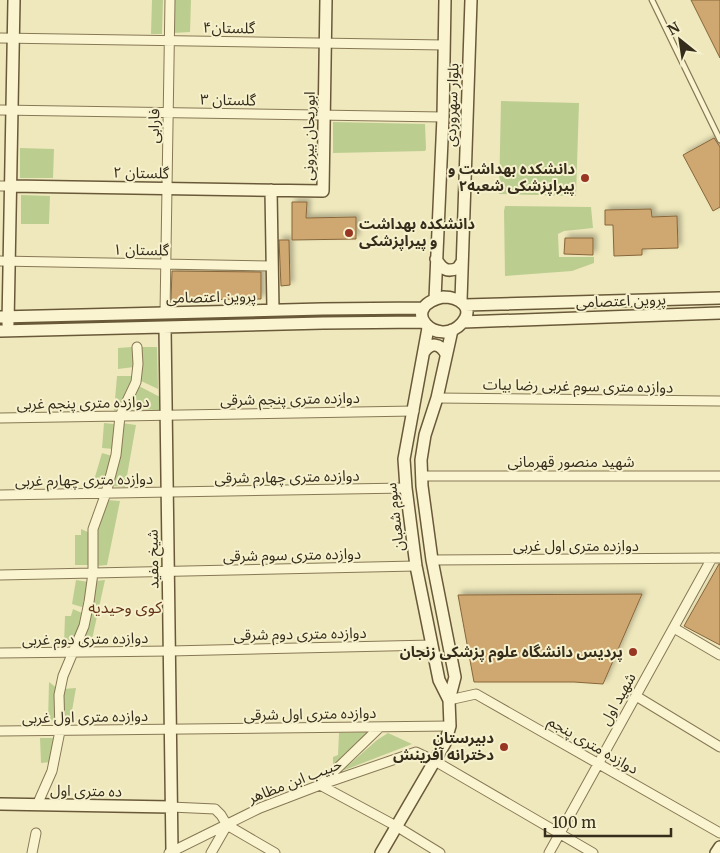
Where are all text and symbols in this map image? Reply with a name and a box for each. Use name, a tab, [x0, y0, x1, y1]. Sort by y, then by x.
north arrow	[655, 15, 705, 65]
street label: گلستان۴	[203, 18, 256, 37]
text: N	[664, 18, 683, 39]
street label: بلوار سهروردی	[441, 63, 462, 147]
street label: گلستان ۳	[200, 90, 257, 109]
street label: ابوریحان بیرونی	[298, 91, 319, 181]
street label: فارابی	[144, 108, 163, 144]
place label: دانشکده بهداشت و پیراپزشکى شعبه۲	[448, 159, 575, 196]
street label: گلستان ۲	[113, 163, 170, 182]
marker: دانشکده بهداشت و پیراپزشکى شعبه۲	[579, 172, 591, 184]
place label: دانشکده بهداشت و پیراپزشکی	[359, 214, 475, 251]
marker: دانشکده بهداشت و پیراپزشکی	[343, 227, 355, 239]
street label: گلستان ۱	[113, 240, 170, 259]
street label: پروین اعتصامی	[166, 286, 256, 308]
street label: پروین اعتصامی	[575, 289, 667, 313]
street label: دوازده متری سوم غربی رضا بیات	[483, 374, 673, 399]
street label: دوازده متری پنجم شرقی	[220, 388, 360, 411]
street label: دوازده متری پنجم غربی	[16, 392, 150, 415]
street label: شهید منصور قهرمانی	[508, 452, 635, 471]
street label: دوازده متری چهارم شرقی	[214, 466, 360, 489]
street label: دوازده متری چهارم غربی	[15, 469, 153, 492]
street label: سوم شعبان	[381, 481, 410, 552]
street label: شیخ مفید	[142, 529, 166, 589]
street label: دوازده متری اول غربی	[513, 536, 639, 555]
street label: دوازده متری سوم شرقی	[223, 544, 361, 567]
district label: کوی وحیدیه	[88, 597, 162, 617]
street label: دوازده متری دوم شرقی	[233, 623, 367, 646]
street label: دوازده متری دوم غربی	[22, 628, 148, 651]
place label: پردیس دانشگاه علوم پزشکى زنجان	[400, 642, 623, 663]
marker: پردیس دانشگاه علوم پزشکى زنجان	[627, 646, 639, 658]
street label: شهید اول	[595, 669, 640, 728]
street label: دوازده متری اول شرقی	[243, 703, 377, 724]
street label: دوازده متری اول غربی	[22, 706, 148, 727]
street label: دوازده متری پنجم	[544, 711, 642, 780]
place label: دبیرستان دخترانه آفرینش	[393, 728, 494, 764]
marker: دبیرستان دخترانه آفرینش	[498, 741, 510, 753]
street label: حبیب ابن مظاهر	[244, 754, 345, 808]
street label: ده متری اول	[50, 780, 122, 801]
scale bar	[545, 806, 671, 838]
text: 100 m	[552, 813, 596, 832]

